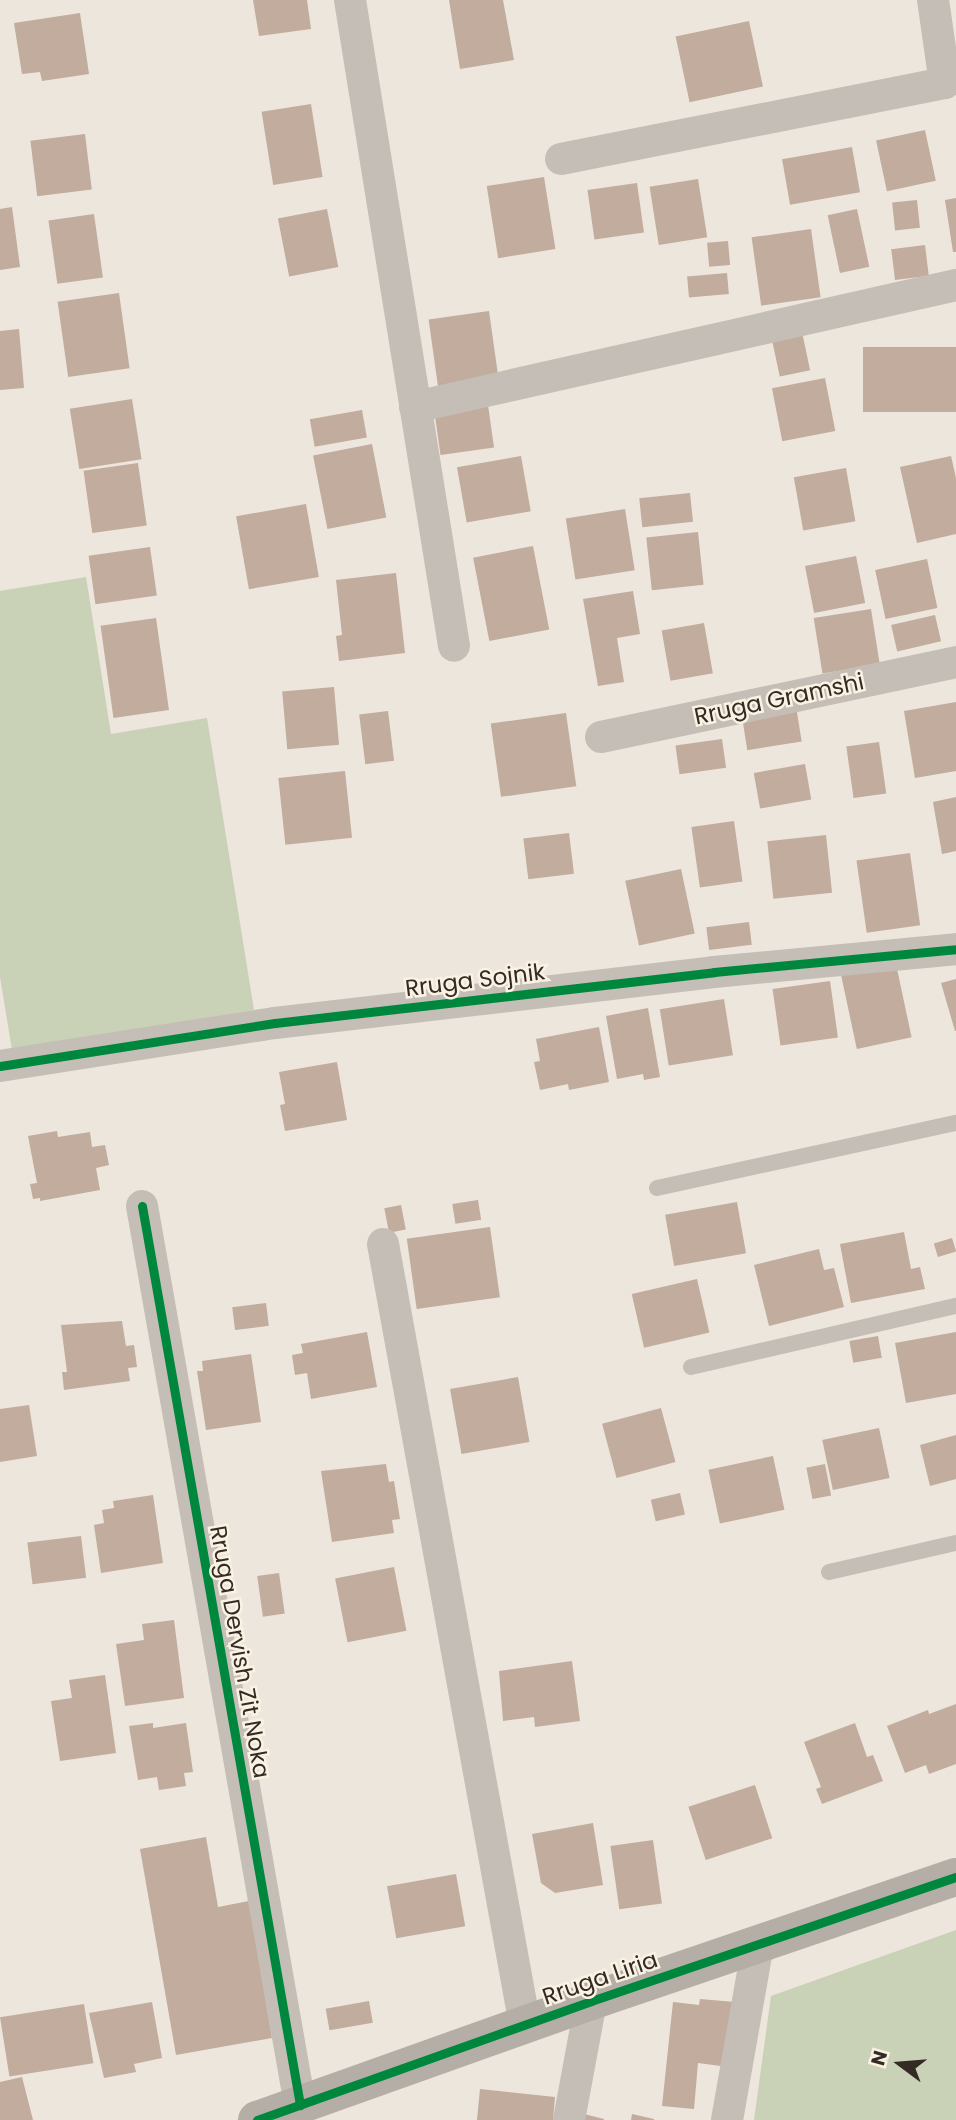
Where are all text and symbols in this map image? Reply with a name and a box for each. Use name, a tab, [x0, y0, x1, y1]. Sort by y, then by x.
street label: Rruga Gramshi	[692, 668, 866, 730]
street label: Rruga Sojnik	[404, 958, 546, 1002]
street label: Rruga Dervish Zit Noka	[204, 1524, 276, 1780]
street label: Rruga Liria	[539, 1945, 661, 2011]
north arrow	[865, 2029, 935, 2099]
text: N	[864, 2047, 894, 2069]

